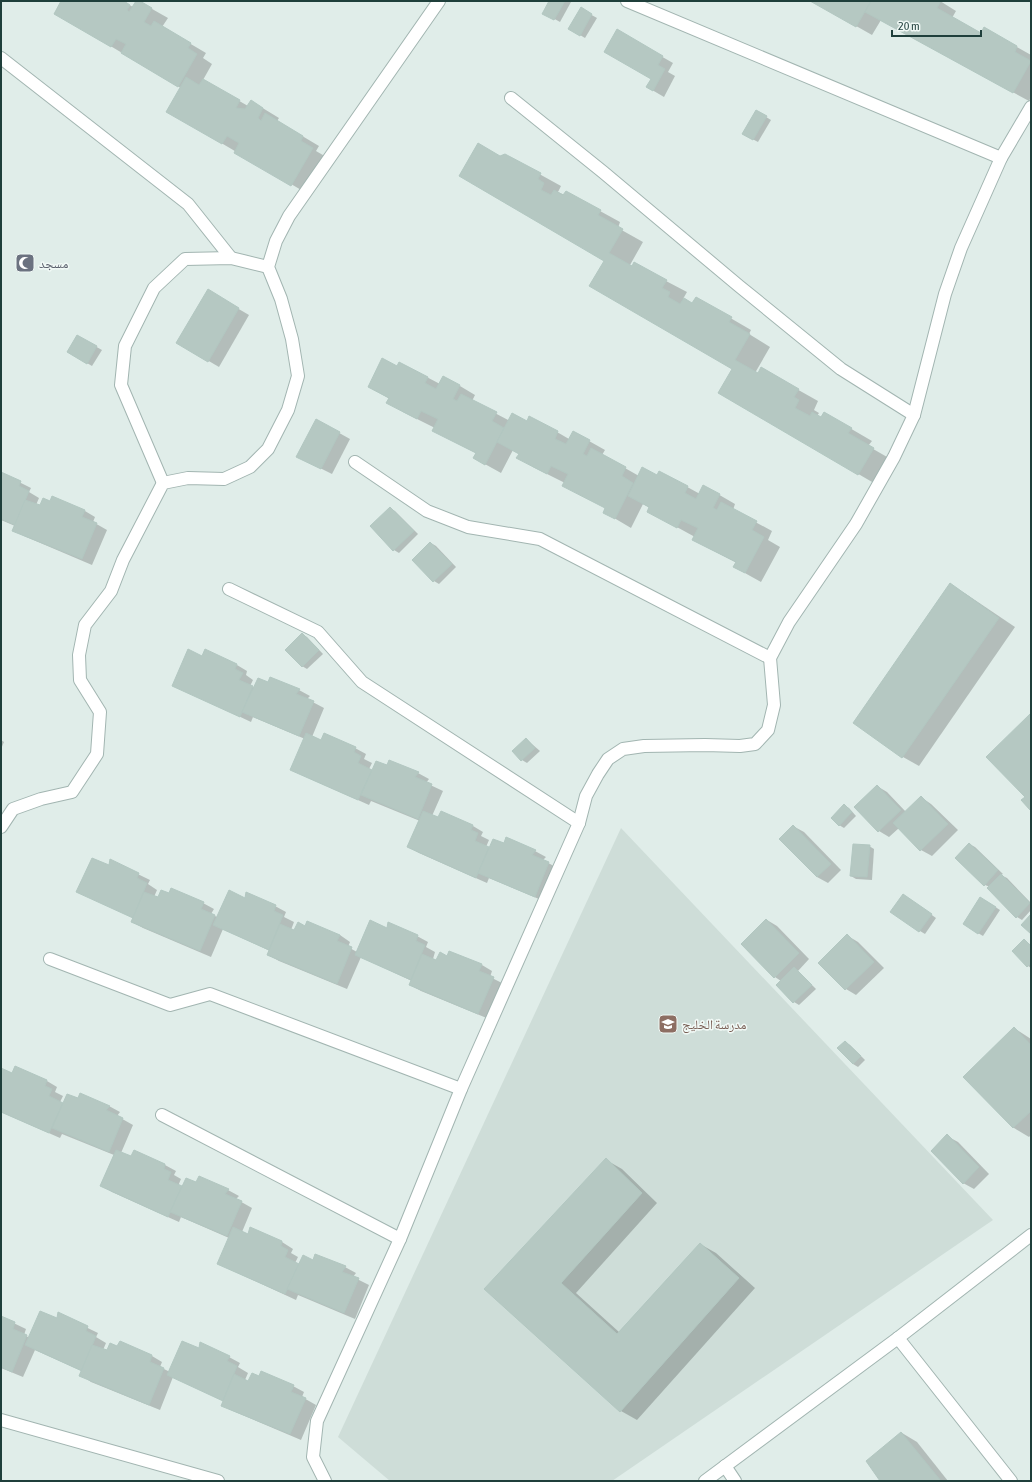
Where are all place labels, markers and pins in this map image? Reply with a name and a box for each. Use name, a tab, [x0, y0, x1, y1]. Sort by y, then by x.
mosque icon: مسجد	[14, 252, 36, 274]
place label: مسجد	[39, 256, 68, 271]
school or university icon: مدرسة الخليج	[657, 1013, 679, 1035]
place label: مدرسة الخليج	[682, 1017, 746, 1034]

